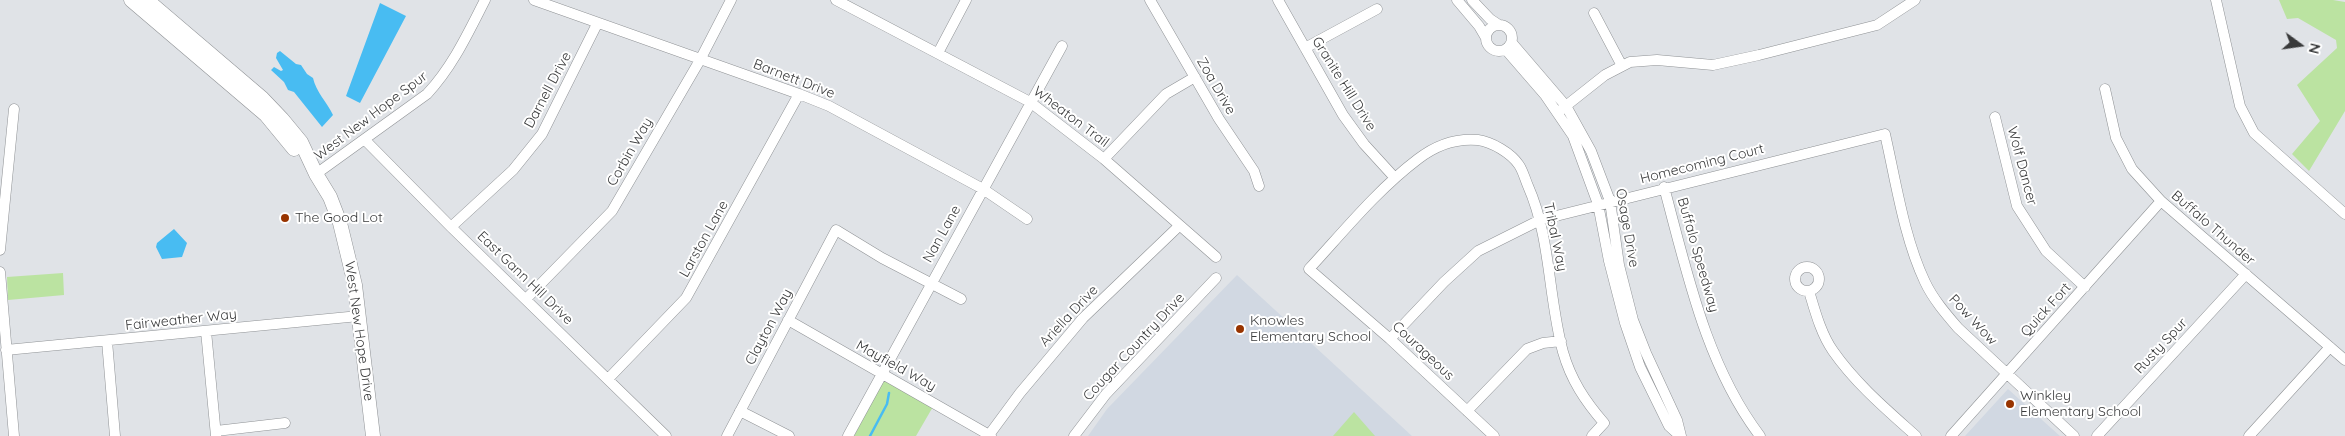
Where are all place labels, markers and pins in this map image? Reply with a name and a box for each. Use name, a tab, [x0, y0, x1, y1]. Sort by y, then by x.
place label: The Good Lot	[295, 210, 383, 226]
marker: The Good Lot	[279, 212, 291, 224]
place label: Knowles Elementary School	[1250, 313, 1371, 346]
marker: Knowles Elementary School	[1234, 323, 1246, 335]
place label: Winkley Elementary School	[2020, 388, 2141, 421]
marker: Winkley Elementary School	[2004, 398, 2016, 410]

